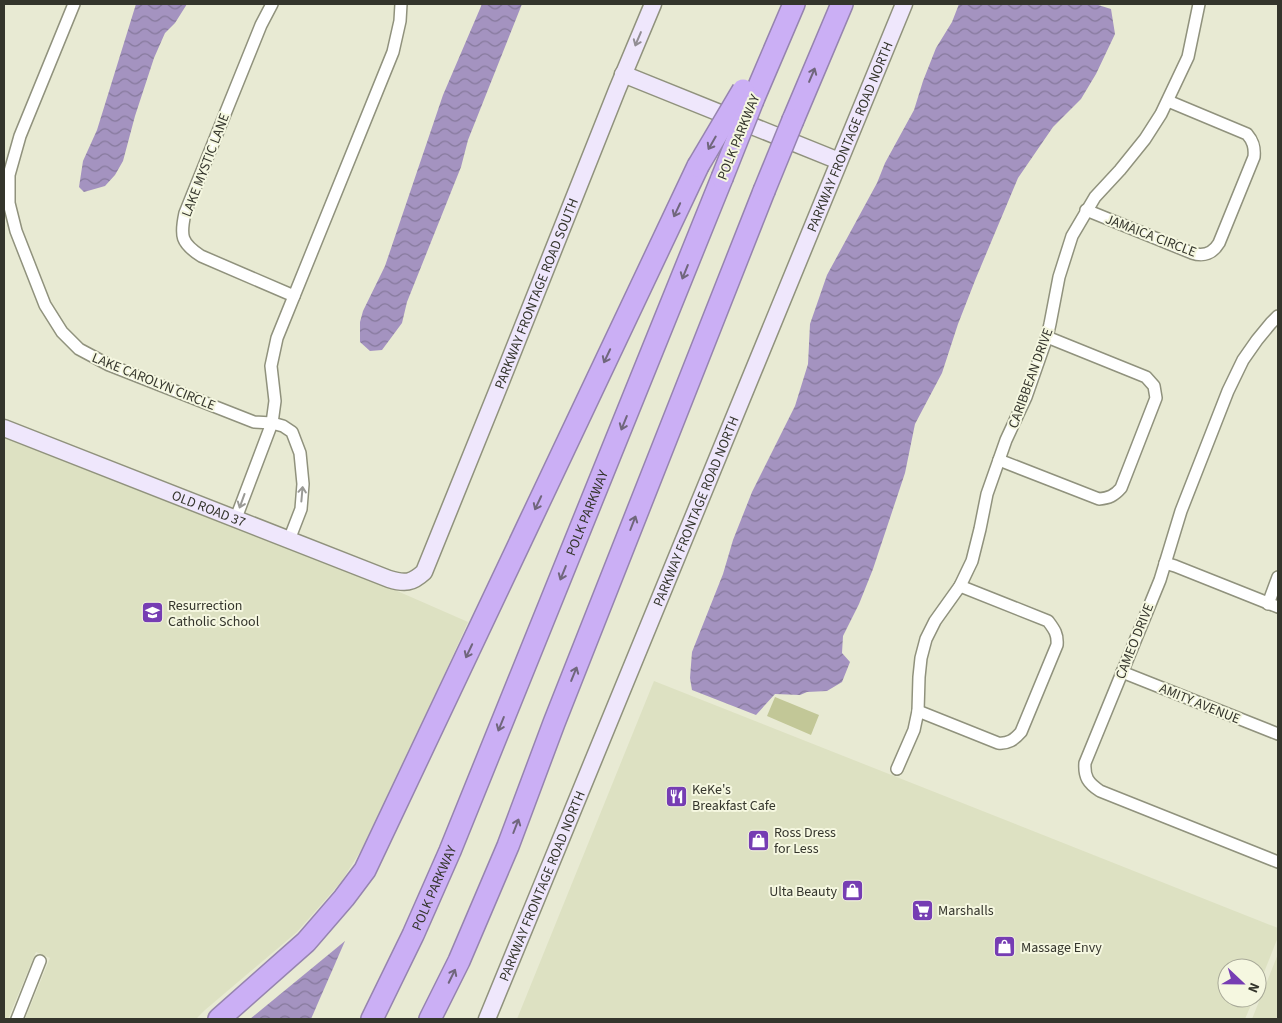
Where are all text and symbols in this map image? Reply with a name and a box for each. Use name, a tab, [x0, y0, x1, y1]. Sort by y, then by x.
one-way arrow	[632, 31, 642, 46]
street label: PARKWAY FRONTAGE ROAD NORTH	[802, 39, 899, 235]
one-way arrow	[807, 68, 817, 83]
street label: POLK PARKWAY	[713, 91, 765, 183]
street label: LAKE MYSTIC LANE	[177, 111, 235, 220]
one-way arrow	[706, 135, 716, 150]
street label: PARKWAY FRONTAGE ROAD SOUTH	[490, 195, 584, 392]
one-way arrow	[672, 202, 682, 217]
street label: JAMAICA CIRCLE	[1102, 209, 1199, 262]
one-way arrow	[679, 264, 689, 279]
street label: CARIBBEAN DRIVE	[1004, 325, 1058, 431]
street label: LAKE CAROLYN CIRCLE	[89, 348, 218, 416]
one-way arrow	[602, 349, 612, 364]
street label: PARKWAY FRONTAGE ROAD NORTH	[648, 413, 745, 610]
one-way arrow	[618, 415, 628, 430]
street label: POLK PARKWAY	[561, 467, 614, 559]
street label: OLD ROAD 37	[169, 486, 248, 533]
one-way arrow	[297, 486, 307, 502]
one-way arrow	[237, 493, 247, 508]
one-way arrow	[533, 495, 542, 510]
one-way arrow	[629, 516, 639, 531]
one-way arrow	[557, 565, 567, 580]
place label: Resurrection Catholic School	[168, 596, 260, 632]
street label: CAMEO DRIVE	[1111, 600, 1159, 682]
school or university icon: Resurrection Catholic School	[140, 601, 164, 625]
one-way arrow	[464, 643, 474, 658]
one-way arrow	[570, 667, 579, 683]
street label: AMITY AVENUE	[1156, 679, 1243, 729]
one-way arrow	[496, 716, 506, 731]
place label: KeKe's Breakfast Cafe	[692, 780, 776, 816]
restaurant icon: KeKe's Breakfast Cafe	[664, 785, 688, 809]
street label: PARKWAY FRONTAGE ROAD NORTH	[495, 788, 591, 984]
one-way arrow	[512, 819, 521, 834]
place label: Ross Dress for Less	[774, 823, 836, 859]
shop icon: Ross Dress for Less	[746, 828, 770, 852]
street label: POLK PARKWAY	[407, 843, 462, 934]
shop icon: Ulta Beauty	[841, 879, 865, 903]
place label: Ulta Beauty	[769, 882, 837, 902]
supermarket icon: Marshalls	[910, 898, 934, 922]
place label: Marshalls	[938, 901, 994, 921]
shop icon: Massage Envy	[993, 935, 1017, 959]
place label: Massage Envy	[1021, 938, 1102, 958]
north arrow	[1217, 958, 1267, 1008]
one-way arrow	[447, 968, 457, 983]
text: N	[1242, 979, 1264, 996]

